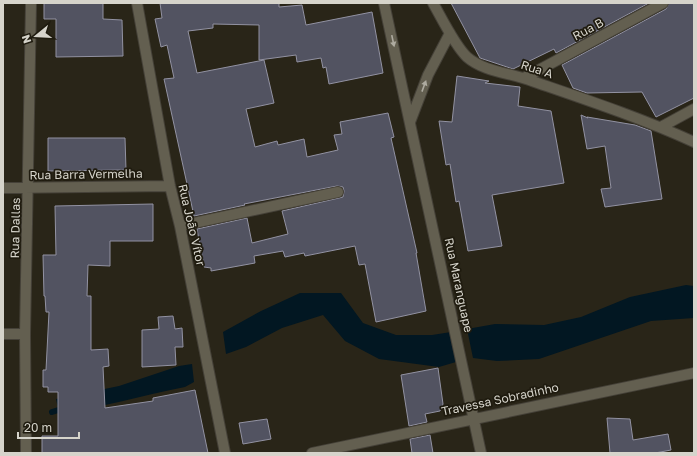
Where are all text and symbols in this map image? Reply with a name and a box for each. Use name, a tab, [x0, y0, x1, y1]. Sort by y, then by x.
street label: Rua B	[570, 15, 606, 43]
north arrow	[16, 16, 56, 56]
text: N	[19, 33, 33, 45]
one-way arrow	[390, 35, 396, 47]
street label: Rua A	[519, 57, 555, 81]
one-way arrow	[421, 79, 427, 91]
street label: Rua Barra Vermelha	[29, 166, 143, 182]
street label: Rua João Vítor	[175, 183, 209, 268]
street label: Rua Dallas	[7, 197, 23, 259]
street label: Rua Maranguape	[442, 236, 476, 334]
street label: Travessa Sobradinho	[440, 379, 560, 419]
scale bar	[18, 414, 79, 440]
text: 20 m	[24, 420, 52, 435]

